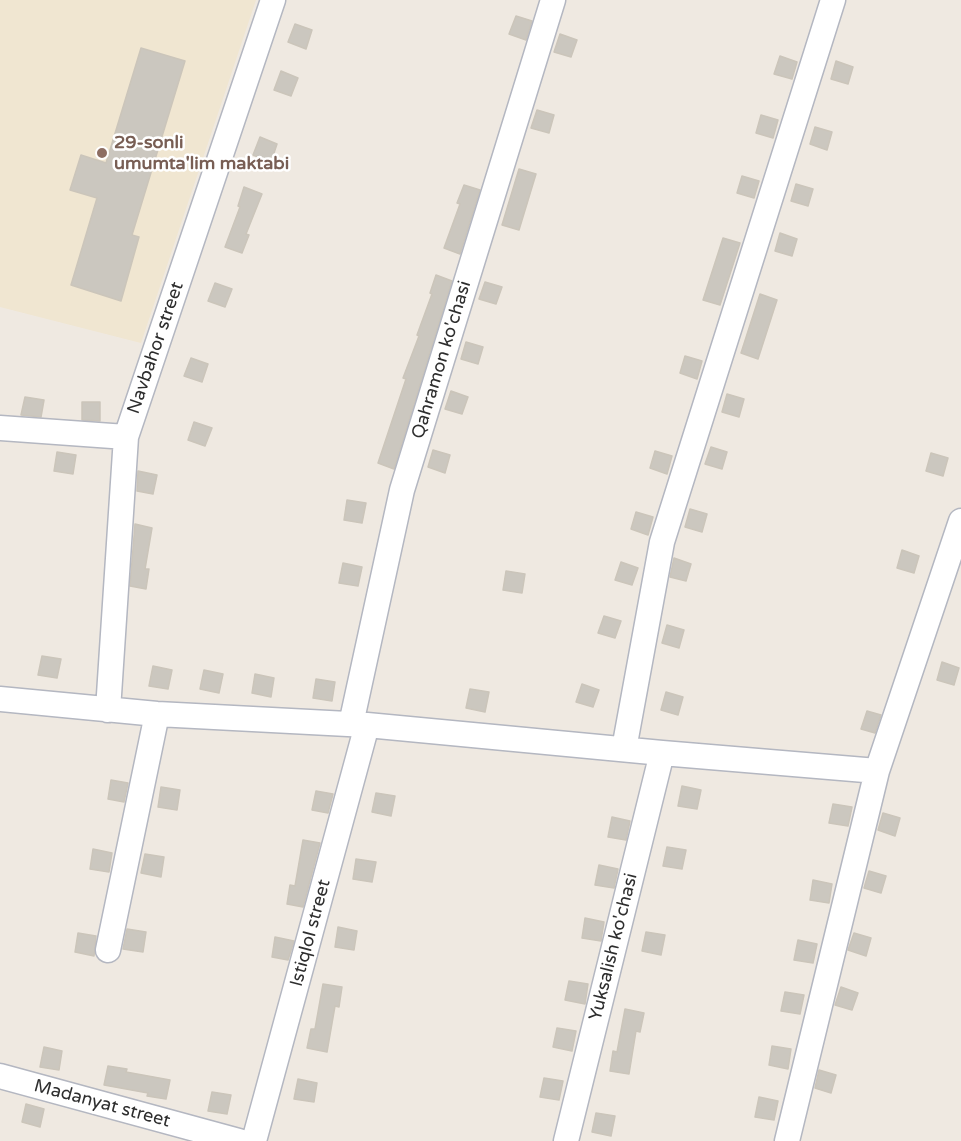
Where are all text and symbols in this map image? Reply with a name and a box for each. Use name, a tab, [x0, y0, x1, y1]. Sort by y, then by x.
place label: 29-sonli umumta'lim maktabi	[114, 132, 289, 174]
marker: 29-sonli umumta'lim maktabi	[95, 146, 109, 160]
street label: Navbahor street	[123, 279, 189, 417]
street label: Qahramon ko'chasi	[408, 279, 476, 441]
street label: Yuksalish ko'chasi	[585, 871, 643, 1023]
street label: Istiqlol street	[286, 877, 336, 989]
street label: Madanyat street	[32, 1075, 172, 1133]

